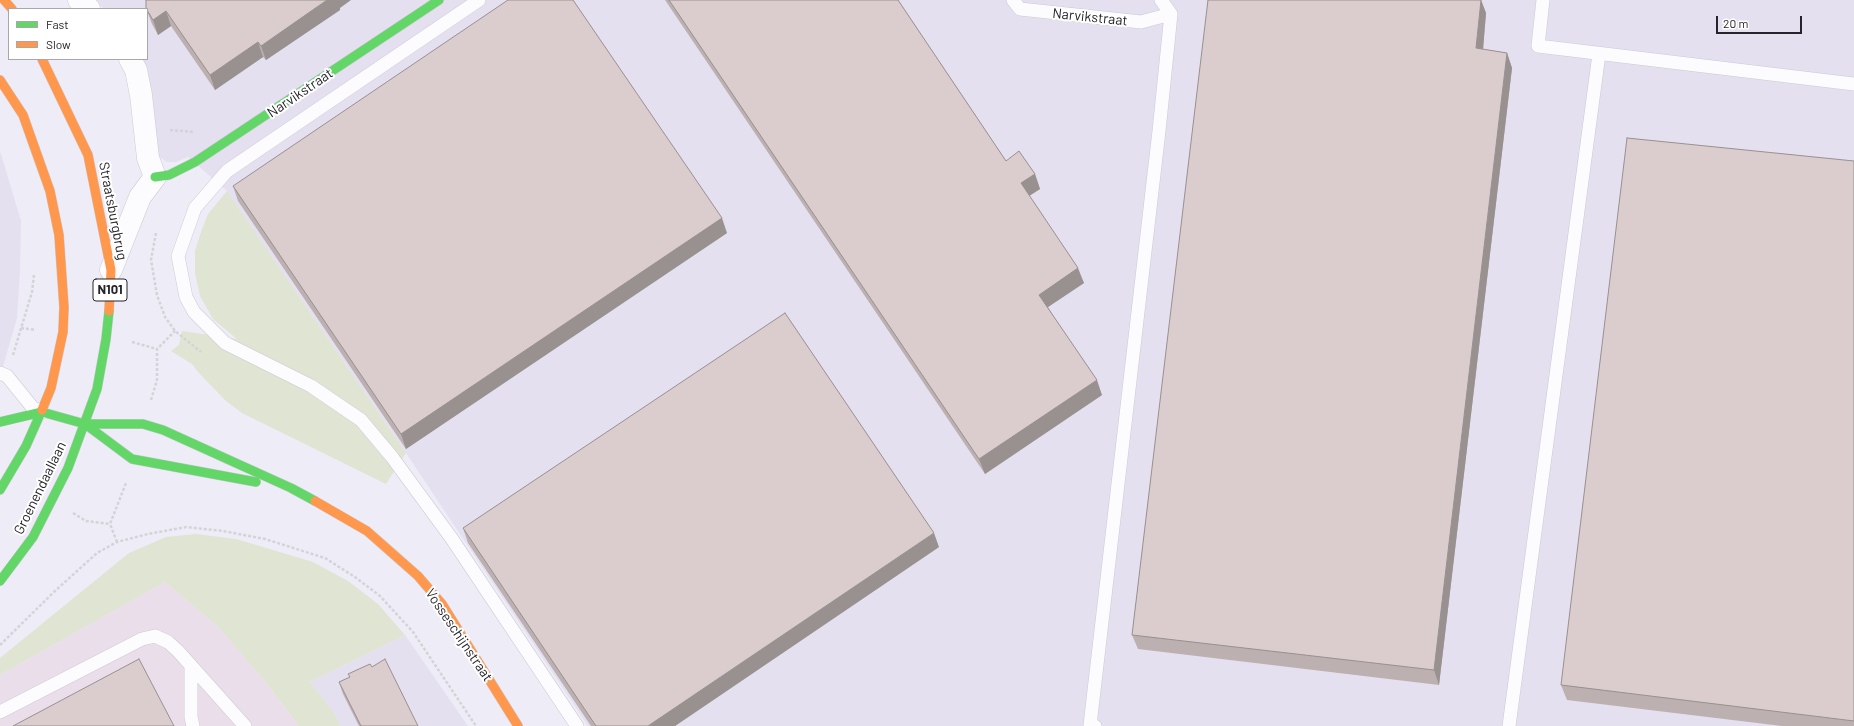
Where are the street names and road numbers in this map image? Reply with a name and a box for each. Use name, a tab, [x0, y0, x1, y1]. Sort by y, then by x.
street label: Narvikstraat	[1052, 5, 1128, 29]
street label: Narvikstraat	[264, 65, 336, 121]
street label: Straatsburgbrug	[95, 160, 131, 262]
road number: N101	[93, 279, 127, 301]
street label: Groenendaallaan	[10, 439, 70, 537]
street label: Vosseschijnstraat	[422, 585, 496, 685]

